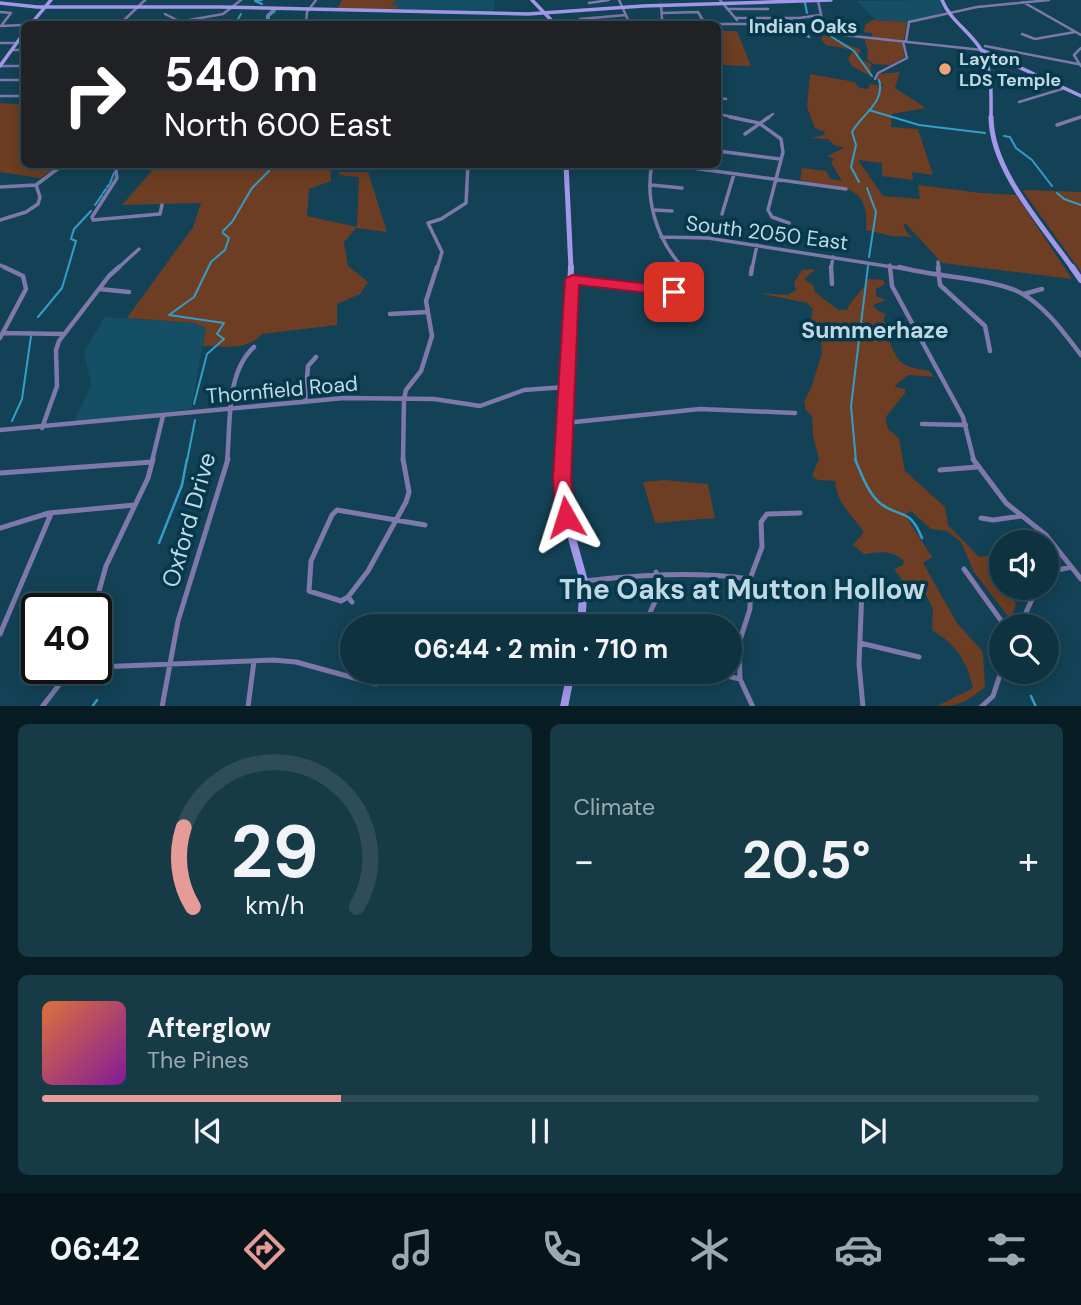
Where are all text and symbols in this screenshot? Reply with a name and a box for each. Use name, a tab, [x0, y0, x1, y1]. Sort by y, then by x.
district label: Indian Oaks	[749, 14, 857, 39]
text: 540 m	[164, 42, 318, 106]
place label: Layton LDS Temple	[959, 47, 1061, 92]
icon: right	[49, 49, 140, 140]
marker: Layton LDS Temple	[937, 61, 953, 77]
text: North 600 East	[164, 104, 392, 146]
street label: South 2050 East	[684, 209, 850, 257]
pin	[644, 262, 704, 322]
icon: arrive	[655, 273, 693, 311]
district label: Summerhaze	[801, 315, 949, 345]
street label: Thornfield Road	[205, 369, 359, 411]
street label: Oxford Drive	[154, 449, 223, 591]
position arrow	[529, 480, 603, 554]
map controls	[989, 530, 1059, 684]
button: sound	[989, 530, 1059, 600]
district label: The Oaks at Mutton Hollow	[559, 571, 925, 608]
speed limit sign: 40	[21, 593, 112, 684]
button: search	[989, 614, 1059, 684]
text: 06:44 · 2 min · 710 m	[414, 632, 668, 666]
text: Climate	[574, 792, 655, 822]
text: 29	[231, 805, 319, 900]
text: 20.5°	[742, 826, 871, 894]
text: −	[574, 836, 594, 886]
text: +	[1018, 836, 1039, 886]
text: km/h	[245, 888, 304, 921]
text: Afterglow	[147, 1011, 271, 1045]
text: The Pines	[147, 1045, 249, 1075]
icon: previous	[189, 1112, 227, 1150]
icon: pause	[521, 1112, 559, 1150]
icon: next	[854, 1112, 892, 1150]
icon: directions	[240, 1225, 289, 1274]
icon: music	[388, 1225, 437, 1274]
icon: phone	[537, 1225, 586, 1274]
icon: climate	[685, 1225, 734, 1274]
icon: car	[834, 1225, 883, 1274]
icon: filters	[982, 1225, 1031, 1274]
text: 06:42	[50, 1228, 140, 1270]

